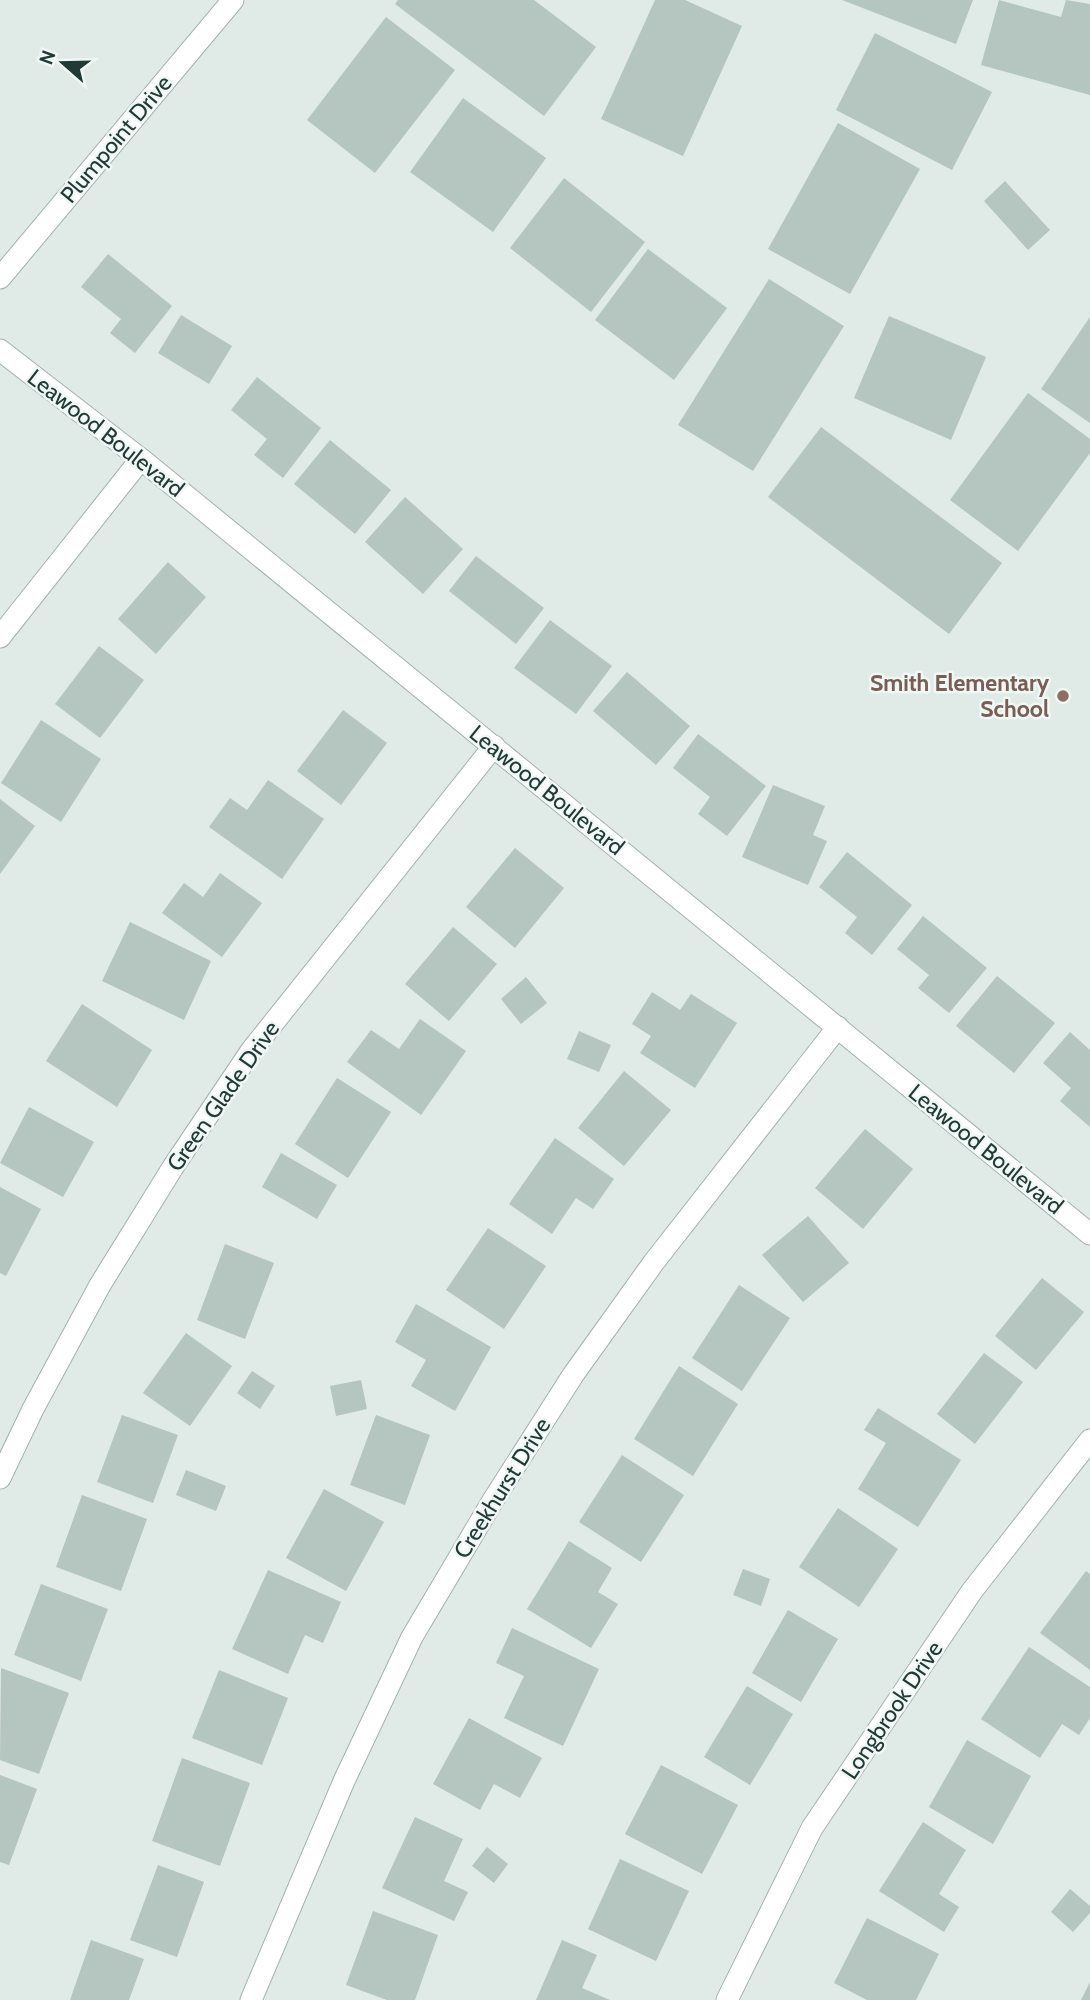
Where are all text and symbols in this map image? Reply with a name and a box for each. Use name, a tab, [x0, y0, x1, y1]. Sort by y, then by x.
north arrow	[28, 28, 98, 98]
text: N	[34, 47, 61, 68]
street label: Plumpoint Drive	[54, 69, 178, 209]
street label: Leawood Boulevard	[22, 363, 190, 503]
place label: Smith Elementary School	[870, 669, 1050, 723]
marker: Smith Elementary School	[1055, 688, 1071, 704]
street label: Leawood Boulevard	[464, 719, 630, 861]
street label: Green Glade Drive	[161, 1015, 285, 1177]
street label: Leawood Boulevard	[903, 1078, 1069, 1220]
street label: Creekhurst Drive	[448, 1412, 557, 1564]
street label: Longbrook Drive	[836, 1636, 949, 1784]

